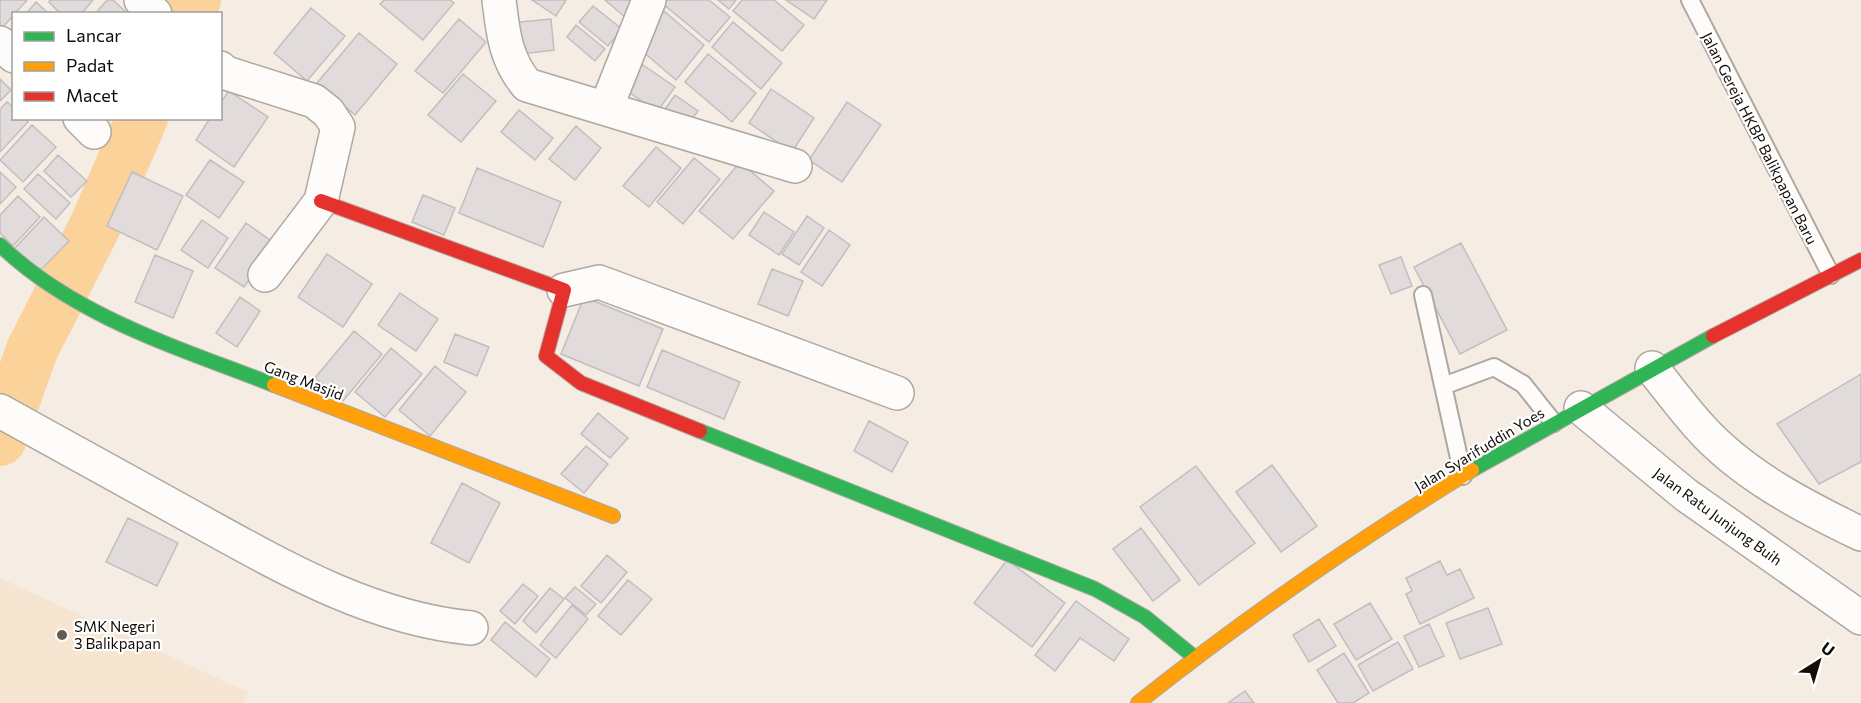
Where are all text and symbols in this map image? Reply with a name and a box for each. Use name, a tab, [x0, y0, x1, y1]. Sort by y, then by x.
legend	[12, 12, 222, 120]
text: Lancar	[66, 24, 122, 46]
street label: Jalan Gereja HKBP Balikpapan Baru	[1698, 29, 1822, 247]
text: Padat	[66, 54, 114, 76]
text: Macet	[66, 84, 118, 106]
street label: Gang Masjid	[262, 357, 346, 403]
street label: Jalan Syarifuddin Yoes	[1411, 403, 1547, 495]
street label: Jalan Ratu Junjung Buih	[1650, 463, 1786, 569]
place label: SMK Negeri 3 Balikpapan	[74, 617, 161, 652]
marker: SMK Negeri 3 Balikpapan	[55, 628, 69, 642]
north arrow	[1789, 631, 1849, 691]
text: U	[1818, 638, 1839, 660]

